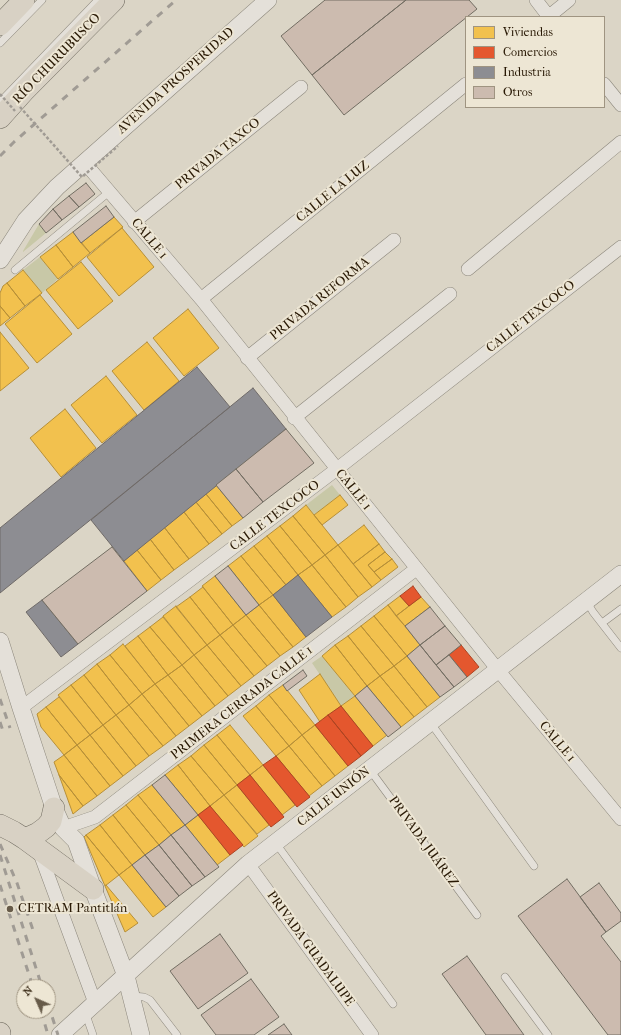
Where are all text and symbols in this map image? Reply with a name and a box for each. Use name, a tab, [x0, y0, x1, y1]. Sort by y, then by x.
street label: RÍO CHURUBUSCO	[10, 10, 104, 108]
legend	[465, 16, 605, 108]
street label: AVENIDA PROSPERIDAD	[114, 24, 238, 138]
text: Viviendas	[503, 25, 553, 39]
text: Comercios	[503, 45, 557, 59]
text: Industria	[503, 65, 551, 79]
text: Otros	[503, 85, 532, 99]
street label: PRIVADA TAXCO	[172, 115, 264, 193]
street label: CALLE LA LUZ	[293, 158, 373, 226]
street label: CALLE 1	[128, 216, 170, 262]
street label: PRIVADA REFORMA	[267, 254, 373, 344]
street label: CALLE TEXCOCO	[484, 278, 578, 356]
street label: CALLE 1	[332, 466, 374, 514]
street label: CALLE TEXCOCO	[227, 477, 323, 555]
street label: PRIMERA CERRADA CALLE 1	[168, 643, 316, 763]
street label: CALLE 1	[536, 719, 578, 765]
street label: CALLE UNIÓN	[294, 764, 374, 830]
street label: PRIVADA JUÁREZ	[385, 793, 461, 891]
street label: PRIVADA GUADALUPE	[263, 888, 357, 1010]
place label: CETRAM Pantitlán	[18, 901, 127, 917]
marker: CETRAM Pantitlán	[5, 904, 15, 914]
north arrow	[16, 979, 56, 1019]
text: N	[20, 983, 35, 998]

